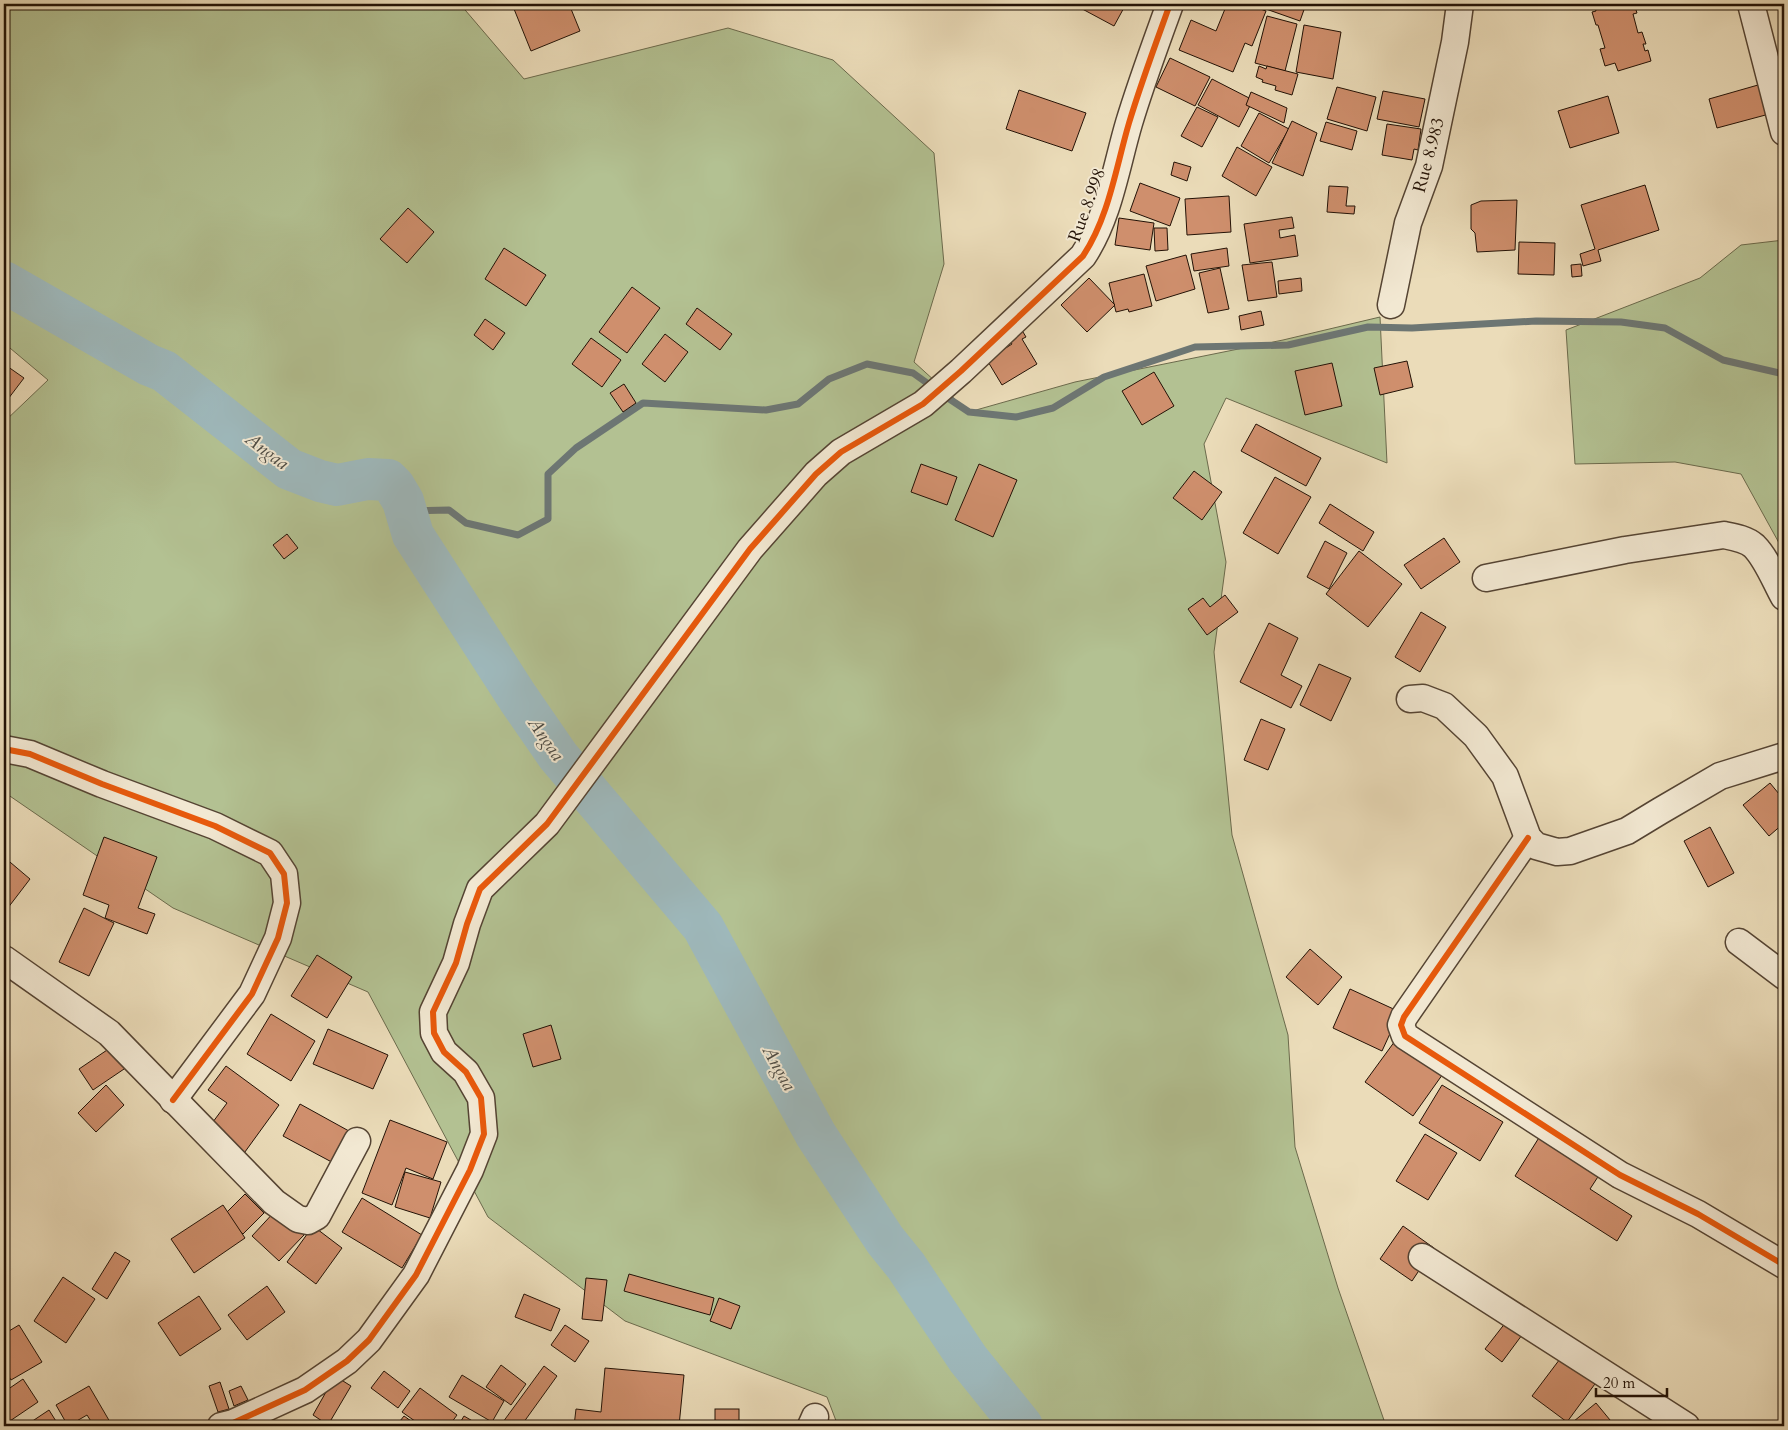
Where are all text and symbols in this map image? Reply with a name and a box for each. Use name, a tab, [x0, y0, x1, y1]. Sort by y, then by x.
street label: Rue 8.983	[1407, 115, 1451, 195]
street label: Rue 8.998	[1062, 165, 1112, 245]
water label: Angaa	[239, 425, 295, 476]
water label: Angaa	[521, 711, 571, 767]
water label: Angaa	[755, 1040, 802, 1096]
scale bar	[1596, 1365, 1667, 1397]
text: 20 m	[1603, 1373, 1635, 1393]

